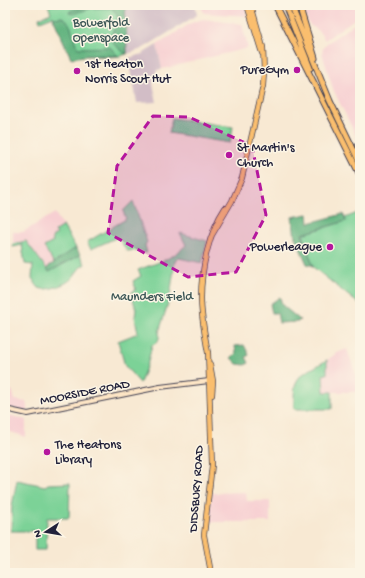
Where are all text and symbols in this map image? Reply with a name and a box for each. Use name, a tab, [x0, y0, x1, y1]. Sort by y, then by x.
park label: Bowerfold Openspace	[72, 16, 130, 46]
place label: 1st Heaton Norris Scout Hut	[84, 57, 172, 87]
place label: PureGym	[240, 63, 289, 78]
marker: PureGym	[292, 65, 302, 75]
marker: 1st Heaton Norris Scout Hut	[72, 66, 82, 76]
place label: St Martin's Church	[237, 141, 296, 171]
marker: St Martin's Church	[224, 150, 234, 160]
place label: Powerleague	[249, 240, 322, 255]
marker: Powerleague	[325, 242, 335, 252]
park label: Maunders Field	[111, 290, 194, 305]
street label: MOORSIDE ROAD	[39, 377, 132, 409]
place label: The Heatons Library	[54, 438, 122, 468]
street label: DIDSBURY ROAD	[186, 445, 208, 534]
marker: The Heatons Library	[42, 447, 52, 457]
north arrow	[26, 512, 66, 552]
text: N	[32, 529, 45, 538]

